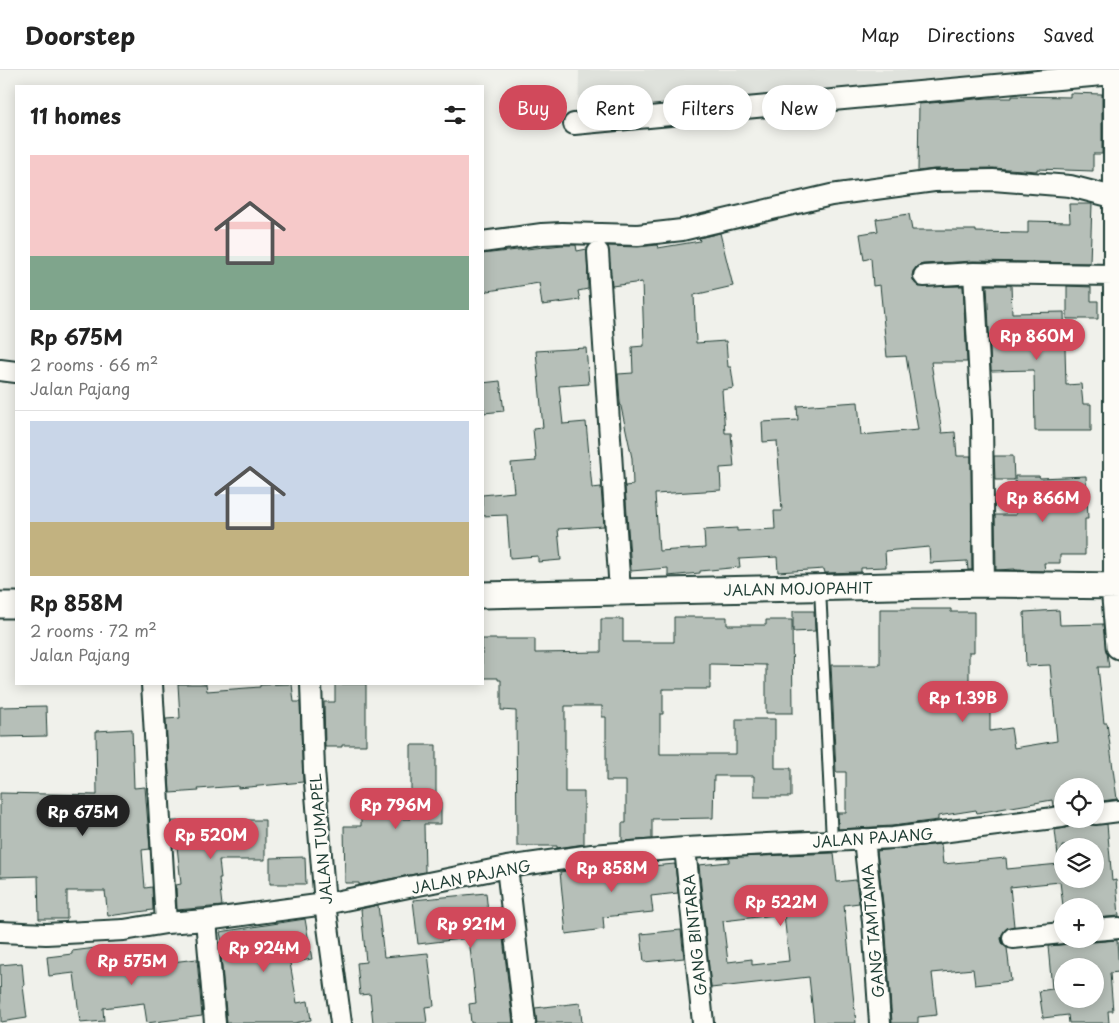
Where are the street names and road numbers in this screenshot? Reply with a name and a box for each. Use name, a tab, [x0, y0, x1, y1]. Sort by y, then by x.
street label: JALAN MOJOPAHIT	[723, 575, 874, 601]
street label: JALAN TUMAPEL	[303, 772, 337, 906]
street label: JALAN PAJANG	[812, 821, 934, 853]
street label: JALAN PAJANG	[409, 853, 533, 899]
street label: GANG TAMTAMA	[855, 863, 889, 999]
street label: GANG BINTARA	[676, 873, 712, 997]

